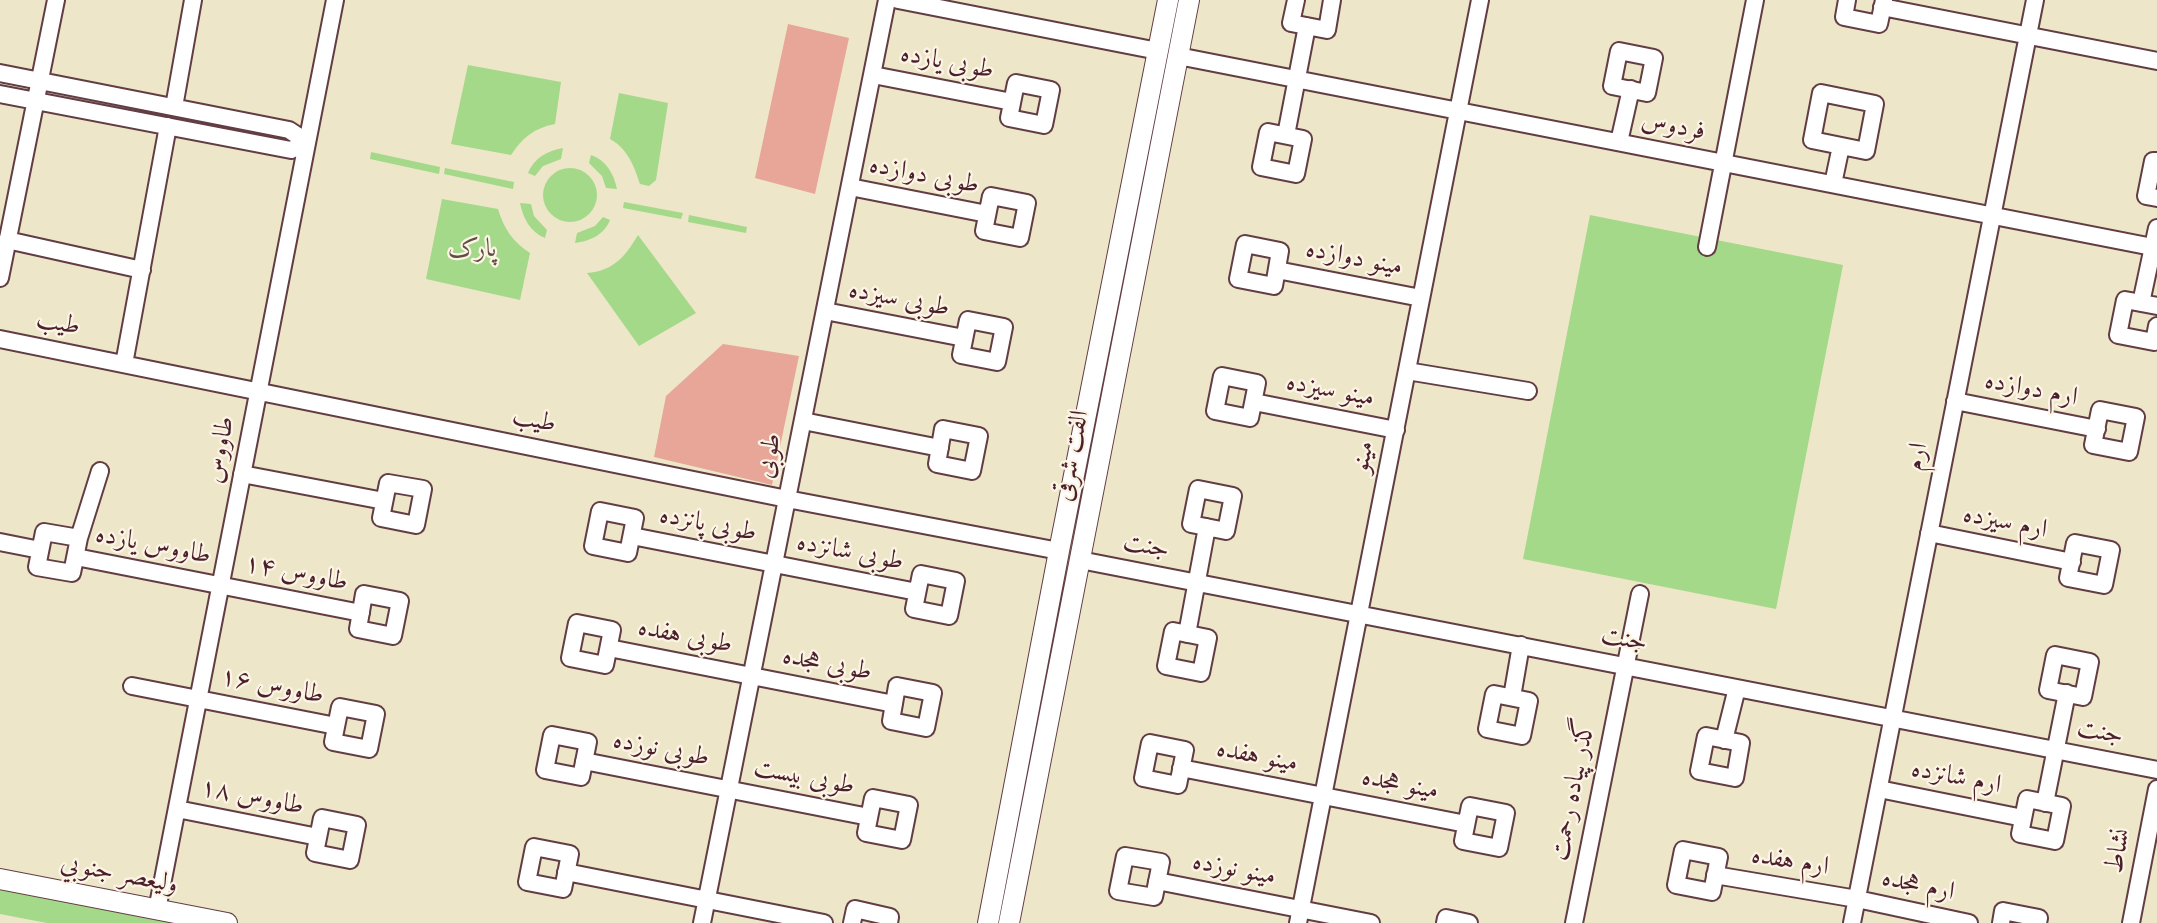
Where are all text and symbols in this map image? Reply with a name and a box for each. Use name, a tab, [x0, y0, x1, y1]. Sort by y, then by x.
street label: طوبی یازده	[898, 39, 996, 87]
street label: فردوس	[1638, 106, 1708, 148]
street label: طوبی دوازده	[866, 150, 982, 202]
park label: پارک	[448, 234, 496, 266]
street label: مینو دوازده	[1303, 234, 1405, 284]
street label: طوبی سیزده	[846, 275, 952, 325]
street label: طیب	[33, 304, 83, 344]
street label: ارم دوازده	[1982, 366, 2080, 414]
street label: مینو سیزده	[1283, 367, 1377, 415]
street label: طیب	[509, 401, 559, 441]
street label: الفت شرقی	[1049, 408, 1097, 504]
street label: طاووس	[199, 414, 243, 486]
street label: طوبی	[750, 431, 790, 481]
street label: مینو	[1346, 438, 1382, 476]
street label: ارم	[1900, 440, 1936, 474]
street label: طوبی پانزده	[657, 500, 759, 550]
street label: ارم سیزده	[1960, 500, 2050, 546]
street label: طاووس یازده	[93, 520, 213, 572]
street label: طوبی شانزده	[794, 527, 906, 579]
street label: جنت	[1120, 527, 1172, 567]
street label: طاووس ۱۴	[242, 549, 350, 599]
street label: طوبی هفده	[635, 613, 735, 661]
street label: جنت	[1598, 620, 1650, 660]
street label: طوبی هجده	[780, 641, 874, 689]
street label: طاووس ۱۶	[218, 662, 326, 712]
street label: جنت	[2074, 713, 2126, 753]
street label: گذر پیاده رحمت	[1545, 716, 1603, 864]
street label: طوبی نوزده	[610, 725, 712, 775]
street label: مینو هفده	[1214, 734, 1300, 780]
street label: طوبی بیست	[751, 753, 857, 803]
street label: ارم شانزده	[1908, 754, 2004, 802]
street label: مینو هجده	[1359, 762, 1441, 808]
street label: طاووس ۱۸	[198, 773, 306, 823]
street label: نشاط	[2099, 826, 2139, 876]
street label: ارم هفده	[1749, 840, 1831, 884]
street label: مینو نوزده	[1190, 847, 1278, 893]
street label: وليعصر جنوبي	[58, 848, 180, 902]
street label: ارم هجده	[1879, 863, 1957, 909]

